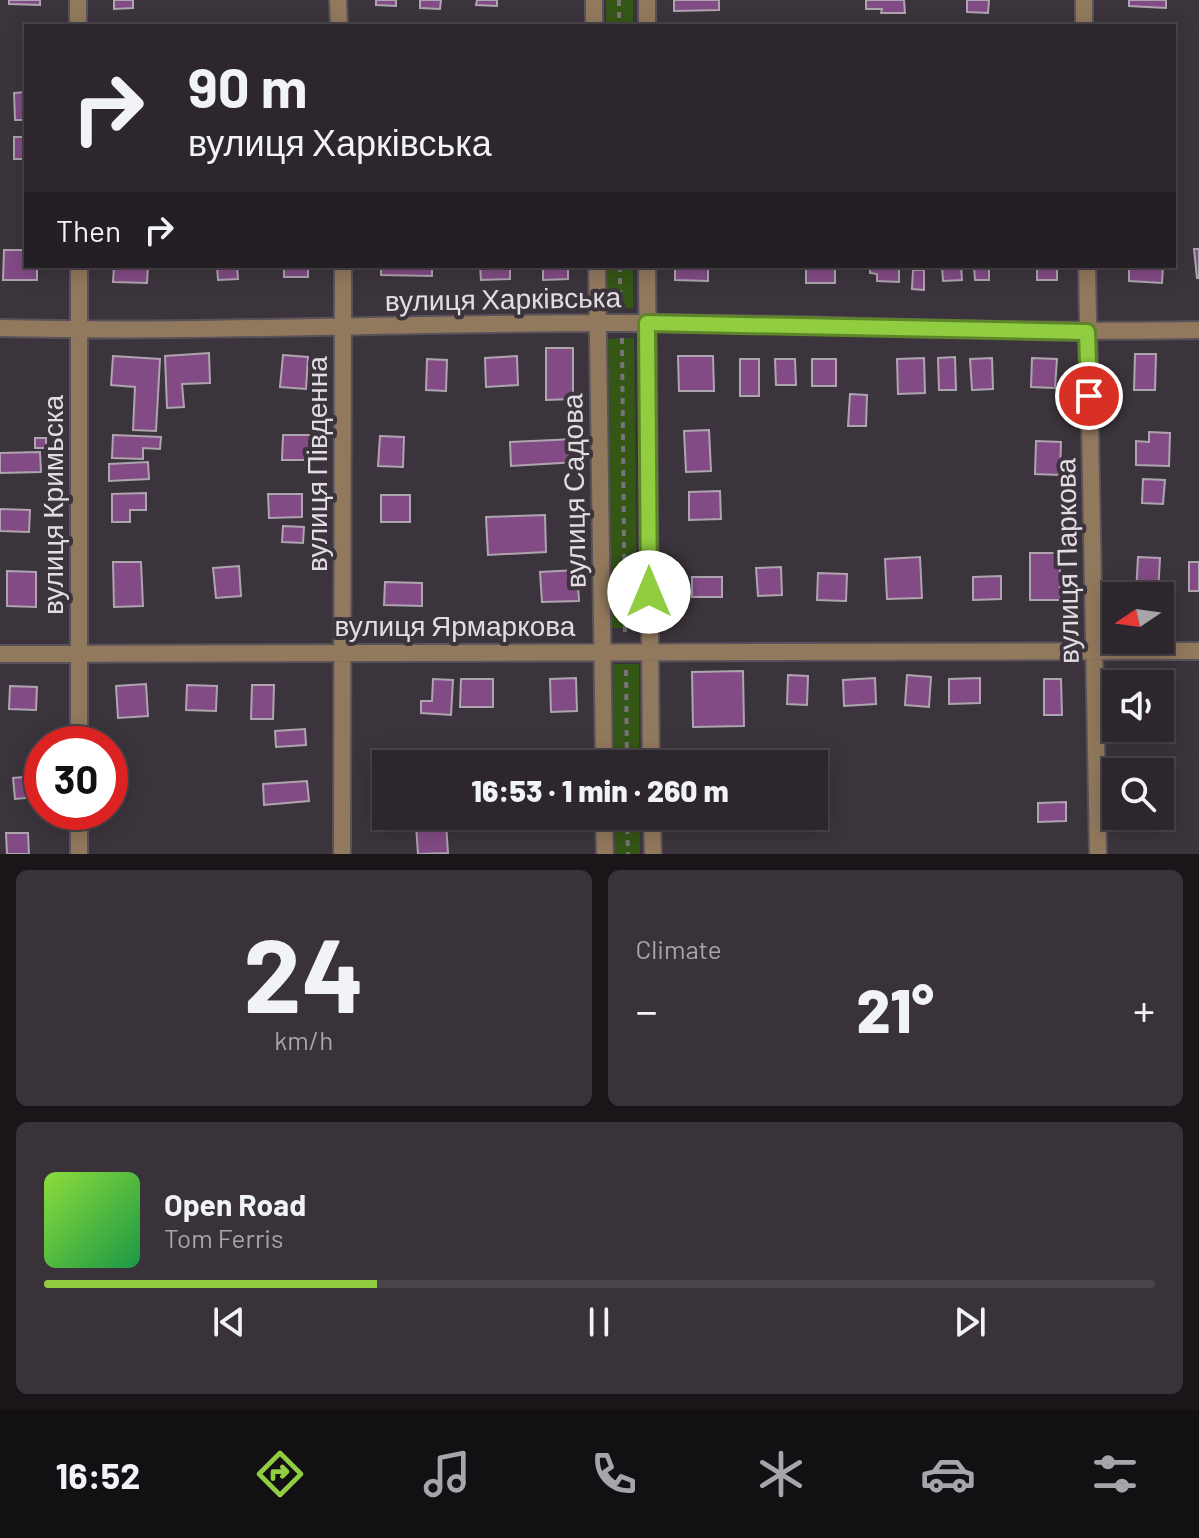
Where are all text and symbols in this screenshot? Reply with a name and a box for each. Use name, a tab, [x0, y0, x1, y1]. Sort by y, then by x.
text: 90 m	[188, 52, 308, 119]
icon: right	[56, 56, 160, 160]
text: вулиця Харківська	[188, 120, 492, 163]
icon: right	[137, 208, 181, 252]
text: Then	[56, 212, 121, 248]
street label: вулиця Харківська	[385, 279, 622, 317]
street label: вулиця Південна	[299, 356, 333, 572]
pin	[1055, 362, 1123, 430]
icon: arrive	[1067, 374, 1111, 418]
street label: вулиця Садова	[554, 393, 592, 589]
street label: вулиця Кримьска	[35, 394, 69, 615]
street label: вулиця Паркова	[1047, 457, 1085, 664]
position arrow	[607, 550, 691, 634]
north arrow	[1102, 582, 1174, 654]
map controls	[1102, 582, 1174, 830]
street label: вулиця Ярмаркова	[335, 608, 576, 642]
button: sound	[1102, 670, 1174, 742]
speed limit sign: 30	[24, 726, 128, 830]
button: search	[1102, 758, 1174, 830]
text: 16:53 · 1 min · 260 m	[471, 772, 729, 808]
text: 24	[243, 909, 364, 1034]
text: Climate	[636, 933, 722, 964]
text: 21°	[856, 973, 934, 1045]
text: −	[636, 983, 658, 1036]
text: +	[1133, 983, 1155, 1036]
text: km/h	[274, 1024, 333, 1055]
text: Open Road	[164, 1186, 306, 1222]
text: Tom Ferris	[164, 1222, 284, 1253]
icon: previous	[207, 1300, 251, 1344]
icon: pause	[577, 1300, 621, 1344]
icon: next	[948, 1300, 992, 1344]
icon: directions	[252, 1446, 308, 1502]
icon: music	[419, 1446, 475, 1502]
icon: phone	[586, 1446, 642, 1502]
icon: climate	[753, 1446, 809, 1502]
icon: car	[920, 1446, 976, 1502]
icon: filters	[1087, 1446, 1143, 1502]
text: 16:52	[56, 1453, 140, 1496]

